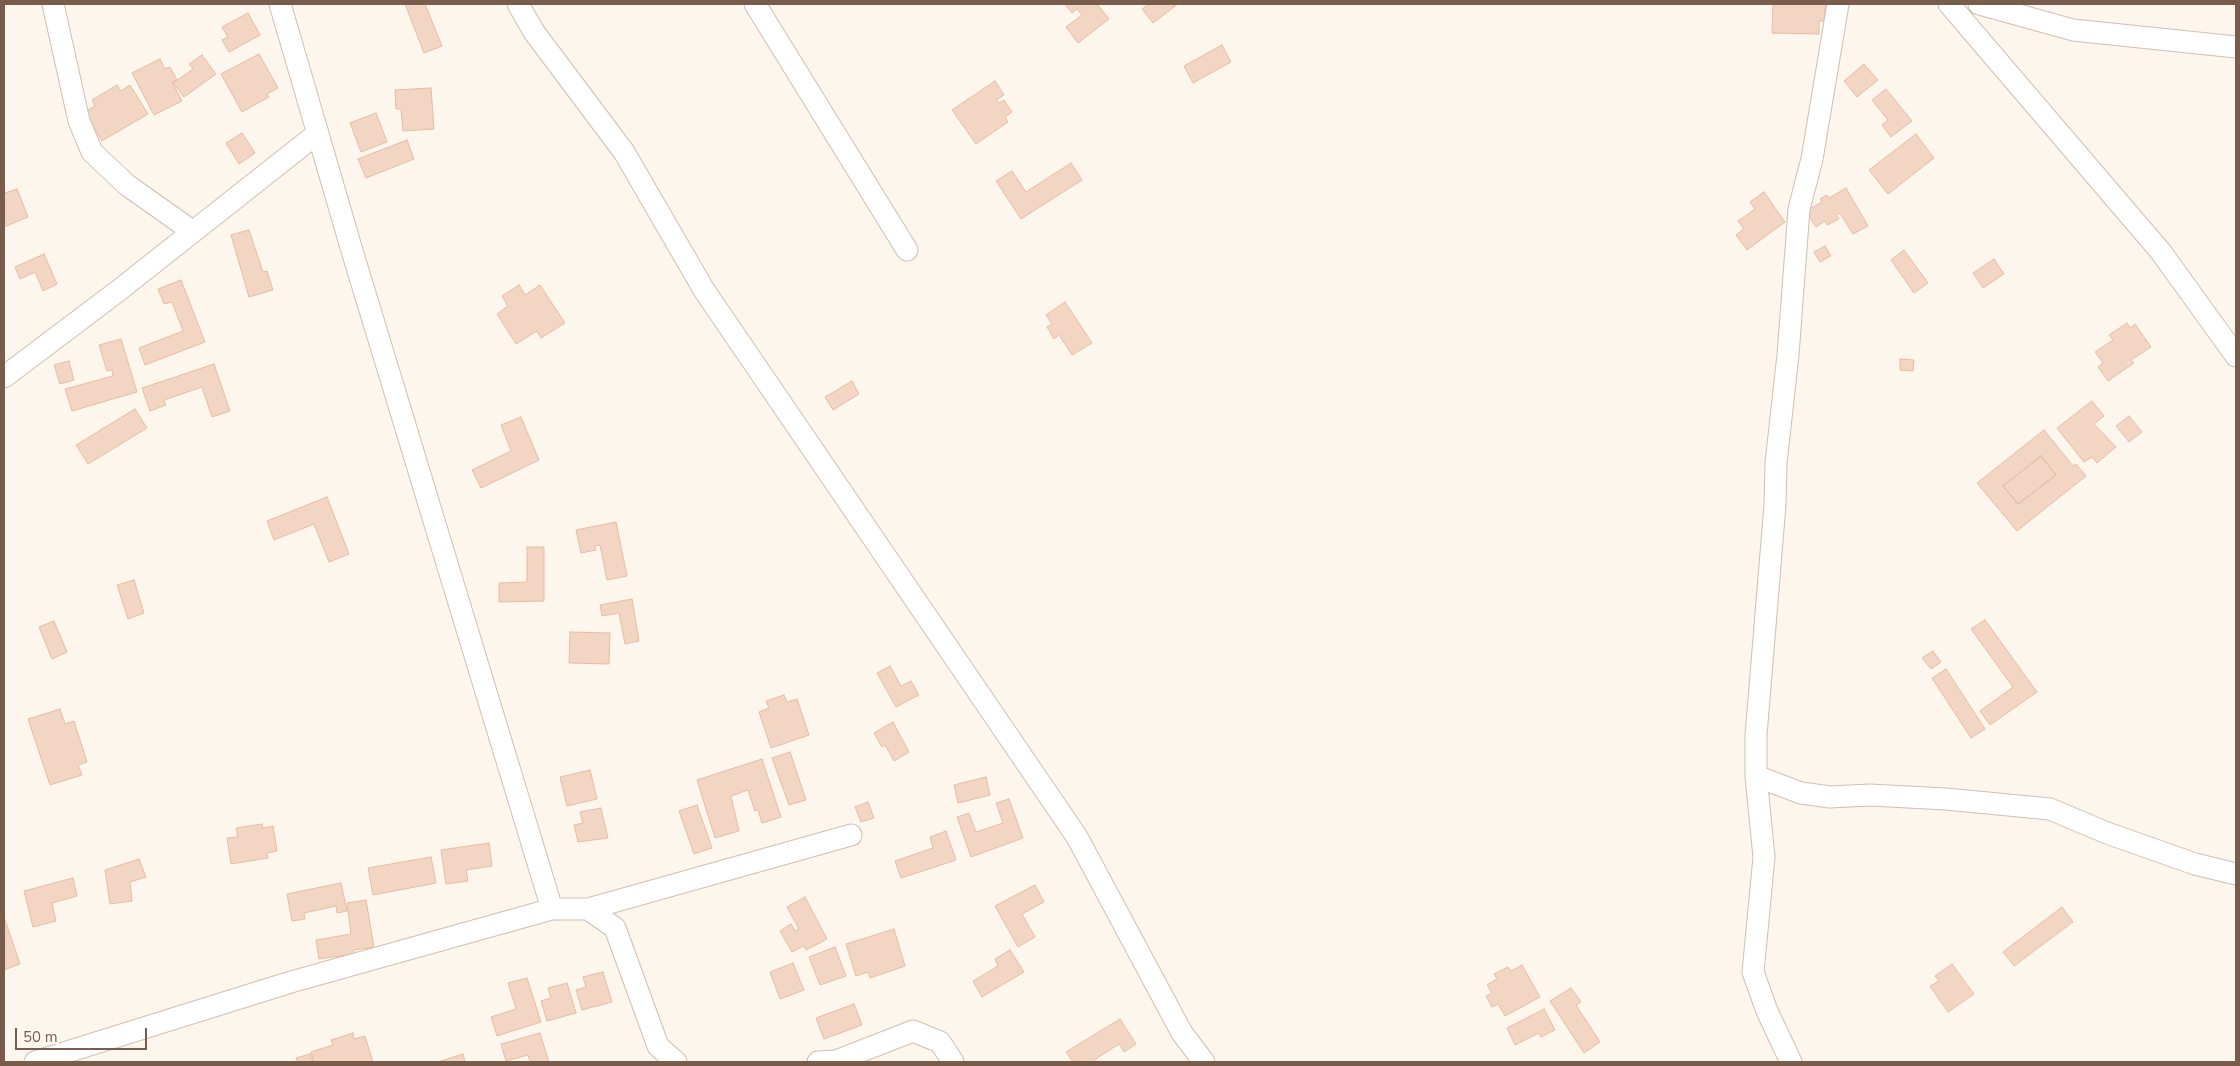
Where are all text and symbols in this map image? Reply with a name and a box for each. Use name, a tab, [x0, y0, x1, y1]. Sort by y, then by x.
scale bar	[18, 1018, 150, 1050]
text: 50 m	[23, 1027, 58, 1047]

